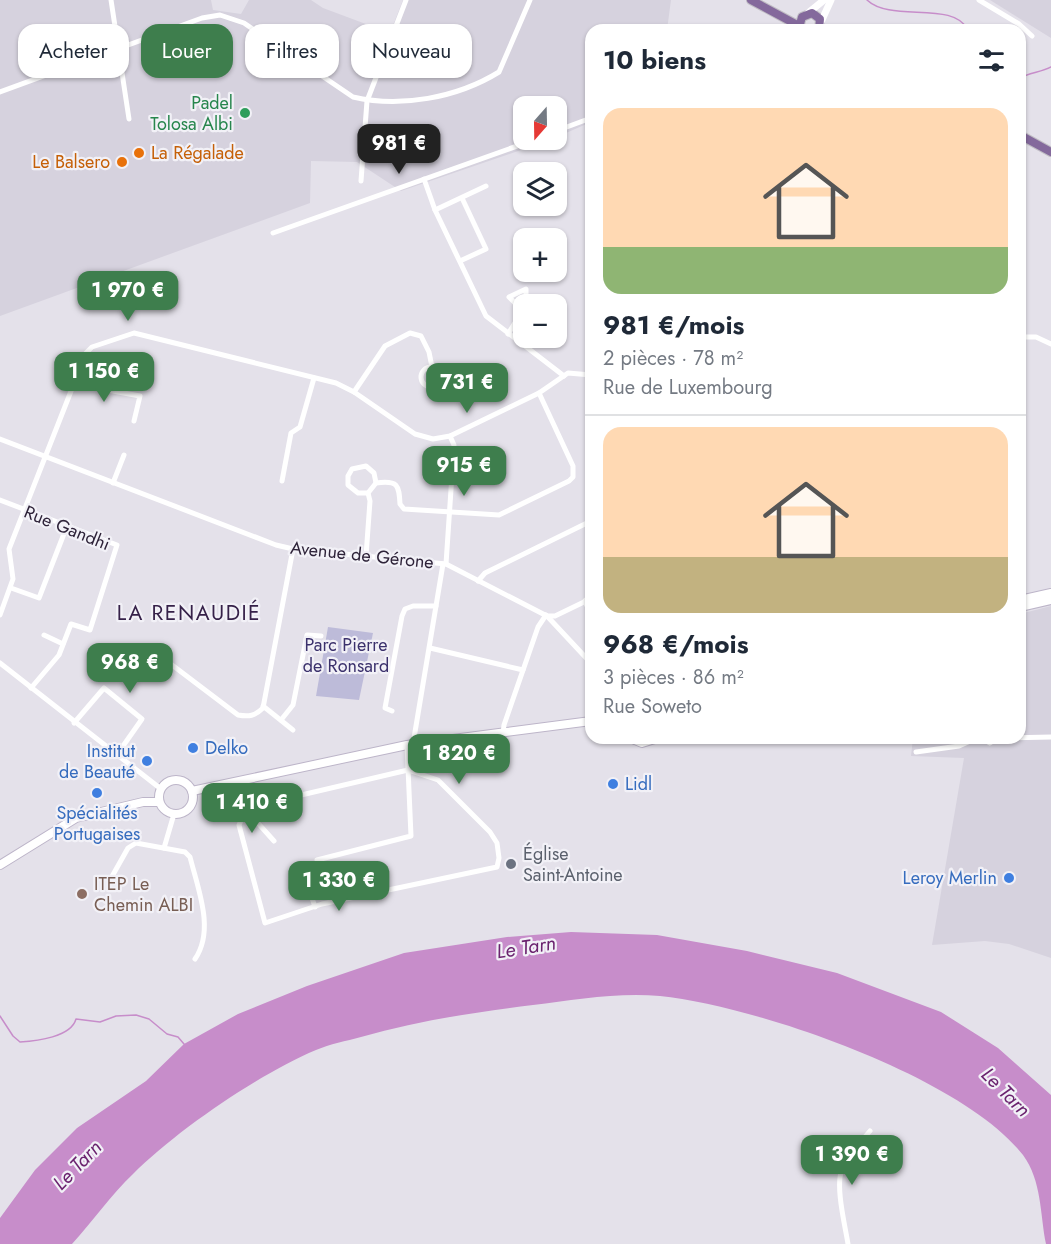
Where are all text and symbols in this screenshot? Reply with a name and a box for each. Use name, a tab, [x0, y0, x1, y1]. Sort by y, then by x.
chip: Acheter	[18, 24, 129, 78]
chip: Louer	[141, 24, 233, 78]
chip: Filtres	[245, 24, 339, 78]
chip: Nouveau	[351, 24, 472, 78]
text: 10 biens	[603, 41, 706, 79]
icon: filters	[975, 44, 1008, 77]
place label: Padel Tolosa Albi	[150, 90, 233, 137]
north arrow	[513, 96, 567, 150]
map controls	[513, 96, 567, 348]
marker: Padel Tolosa Albi	[238, 106, 252, 120]
pin: 981 €	[357, 124, 441, 175]
text: 981 €	[371, 129, 427, 158]
place label: La Régalade	[151, 140, 244, 166]
marker: La Régalade	[132, 146, 146, 160]
icon: home	[752, 147, 860, 255]
place label: Le Balsero	[32, 149, 110, 175]
marker: Le Balsero	[115, 155, 129, 169]
button: layers	[513, 162, 567, 216]
button: +	[513, 228, 567, 282]
pin: 1 970 €	[73, 271, 183, 322]
text: 1 970 €	[91, 276, 165, 305]
button: −	[513, 294, 567, 348]
text: 981 €/mois	[603, 306, 744, 344]
text: 2 pièces · 78 m²	[603, 344, 743, 373]
pin: 1 150 €	[49, 352, 159, 403]
text: 1 150 €	[68, 357, 140, 386]
pin: 731 €	[425, 363, 509, 414]
text: 731 €	[440, 368, 494, 397]
text: Rue de Luxembourg	[603, 373, 773, 402]
pin: 915 €	[422, 446, 506, 497]
text: 915 €	[436, 451, 492, 480]
icon: home	[752, 466, 860, 574]
street label: Rue Gandhi	[20, 499, 114, 557]
street label: Avenue de Gérone	[289, 535, 435, 575]
district label: LA RENAUDIÉ	[117, 598, 261, 628]
text: 968 €/mois	[603, 625, 749, 663]
park label: Parc Pierre de Ronsard	[303, 632, 389, 679]
pin: 968 €	[88, 643, 172, 694]
text: 968 €	[101, 648, 159, 677]
text: 3 pièces · 86 m²	[603, 663, 744, 692]
text: Rue Soweto	[603, 692, 702, 721]
pin: 1 820 €	[404, 734, 514, 785]
place label: Delko	[205, 735, 248, 761]
place label: Institut de Beauté	[59, 738, 136, 785]
text: 1 820 €	[422, 739, 496, 768]
marker: Delko	[186, 741, 200, 755]
marker: Institut de Beauté	[140, 754, 154, 768]
place label: Lidl	[625, 771, 652, 797]
marker: Lidl	[606, 777, 620, 791]
pin: 1 410 €	[197, 783, 307, 834]
marker: Spécialités Portugaises	[90, 786, 104, 800]
text: 1 410 €	[216, 788, 288, 817]
place label: Spécialités Portugaises	[54, 800, 140, 847]
place label: Église Saint-Antoine	[523, 841, 623, 888]
marker: Église Saint-Antoine	[504, 857, 518, 871]
pin: 1 330 €	[284, 861, 394, 912]
place label: Leroy Merlin	[903, 865, 997, 891]
text: 1 330 €	[302, 866, 376, 895]
place label: ITEP Le Chemin ALBI	[94, 871, 193, 918]
marker: Leroy Merlin	[1002, 871, 1016, 885]
marker: ITEP Le Chemin ALBI	[75, 887, 89, 901]
water label: Le Tarn	[494, 929, 558, 966]
water label: Le Tarn	[974, 1061, 1037, 1124]
water label: Le Tarn	[46, 1134, 109, 1197]
pin: 1 390 €	[797, 1135, 907, 1186]
text: 1 390 €	[815, 1140, 889, 1169]

